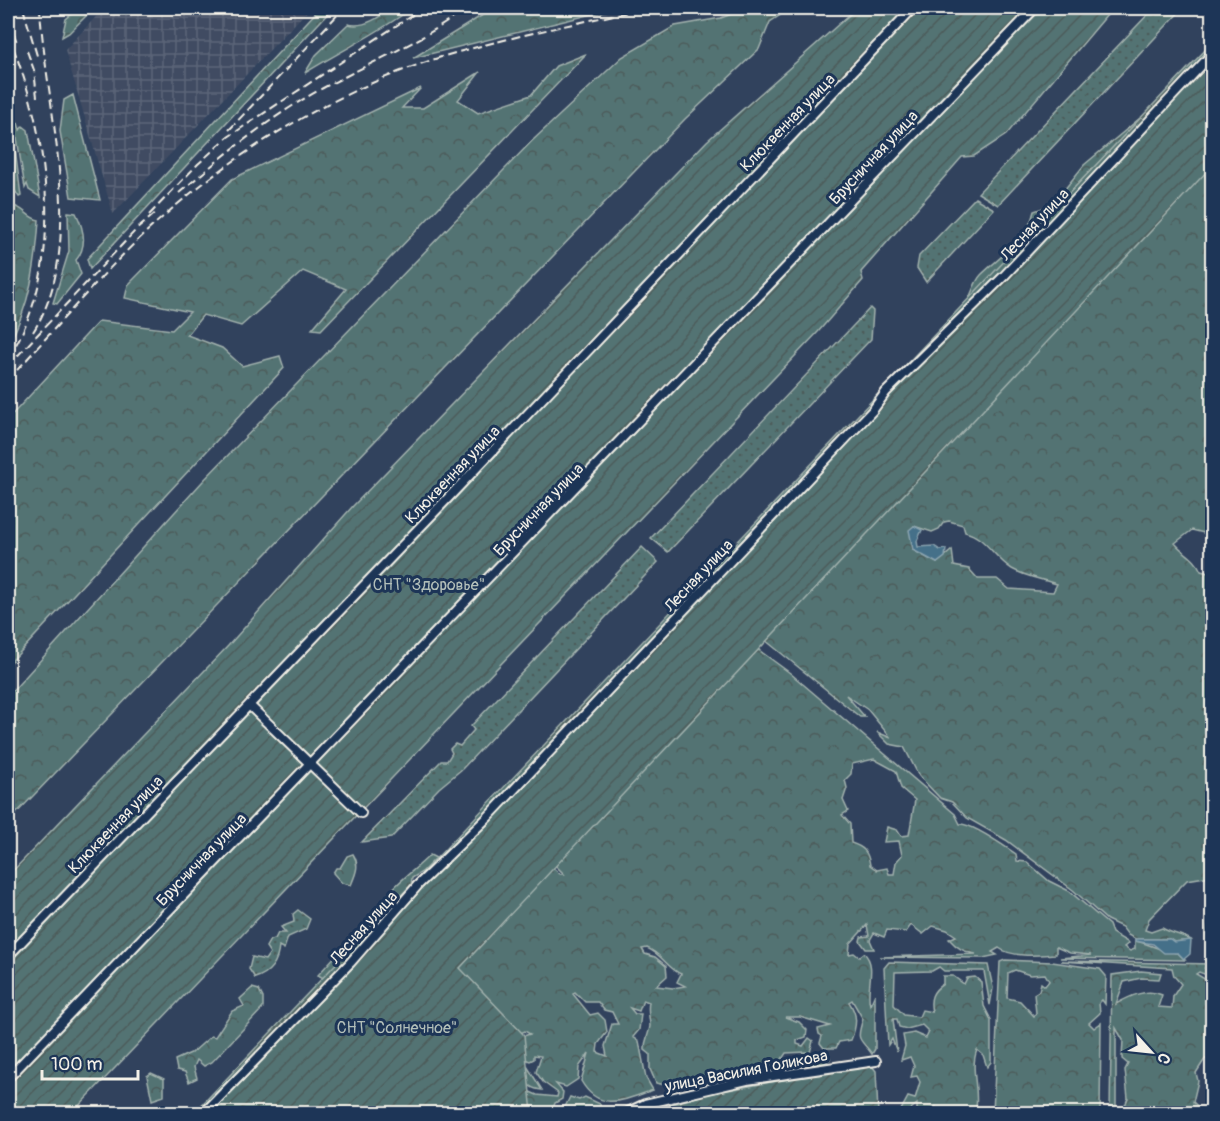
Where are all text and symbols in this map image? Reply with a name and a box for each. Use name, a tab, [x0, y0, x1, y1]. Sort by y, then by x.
street label: Клюквенная улица	[736, 70, 839, 176]
street label: Брусничная улица	[825, 106, 922, 209]
street label: Лесная улица	[995, 184, 1073, 266]
street label: Клюквенная улица	[401, 422, 504, 528]
street label: Брусничная улица	[489, 459, 588, 560]
street label: Лесная улица	[659, 535, 737, 617]
park label: СНТ "Здоровье"	[373, 575, 485, 595]
street label: Клюквенная улица	[64, 772, 167, 878]
street label: Брусничная улица	[152, 809, 251, 910]
street label: Лесная улица	[325, 887, 402, 969]
park label: СНТ "Солнечное"	[337, 1018, 457, 1038]
north arrow	[1121, 1022, 1181, 1082]
scale bar	[42, 1043, 138, 1081]
street label: улица Василия Голикова	[662, 1045, 829, 1097]
text: С	[1152, 1049, 1175, 1067]
text: 100 m	[51, 1053, 103, 1076]

